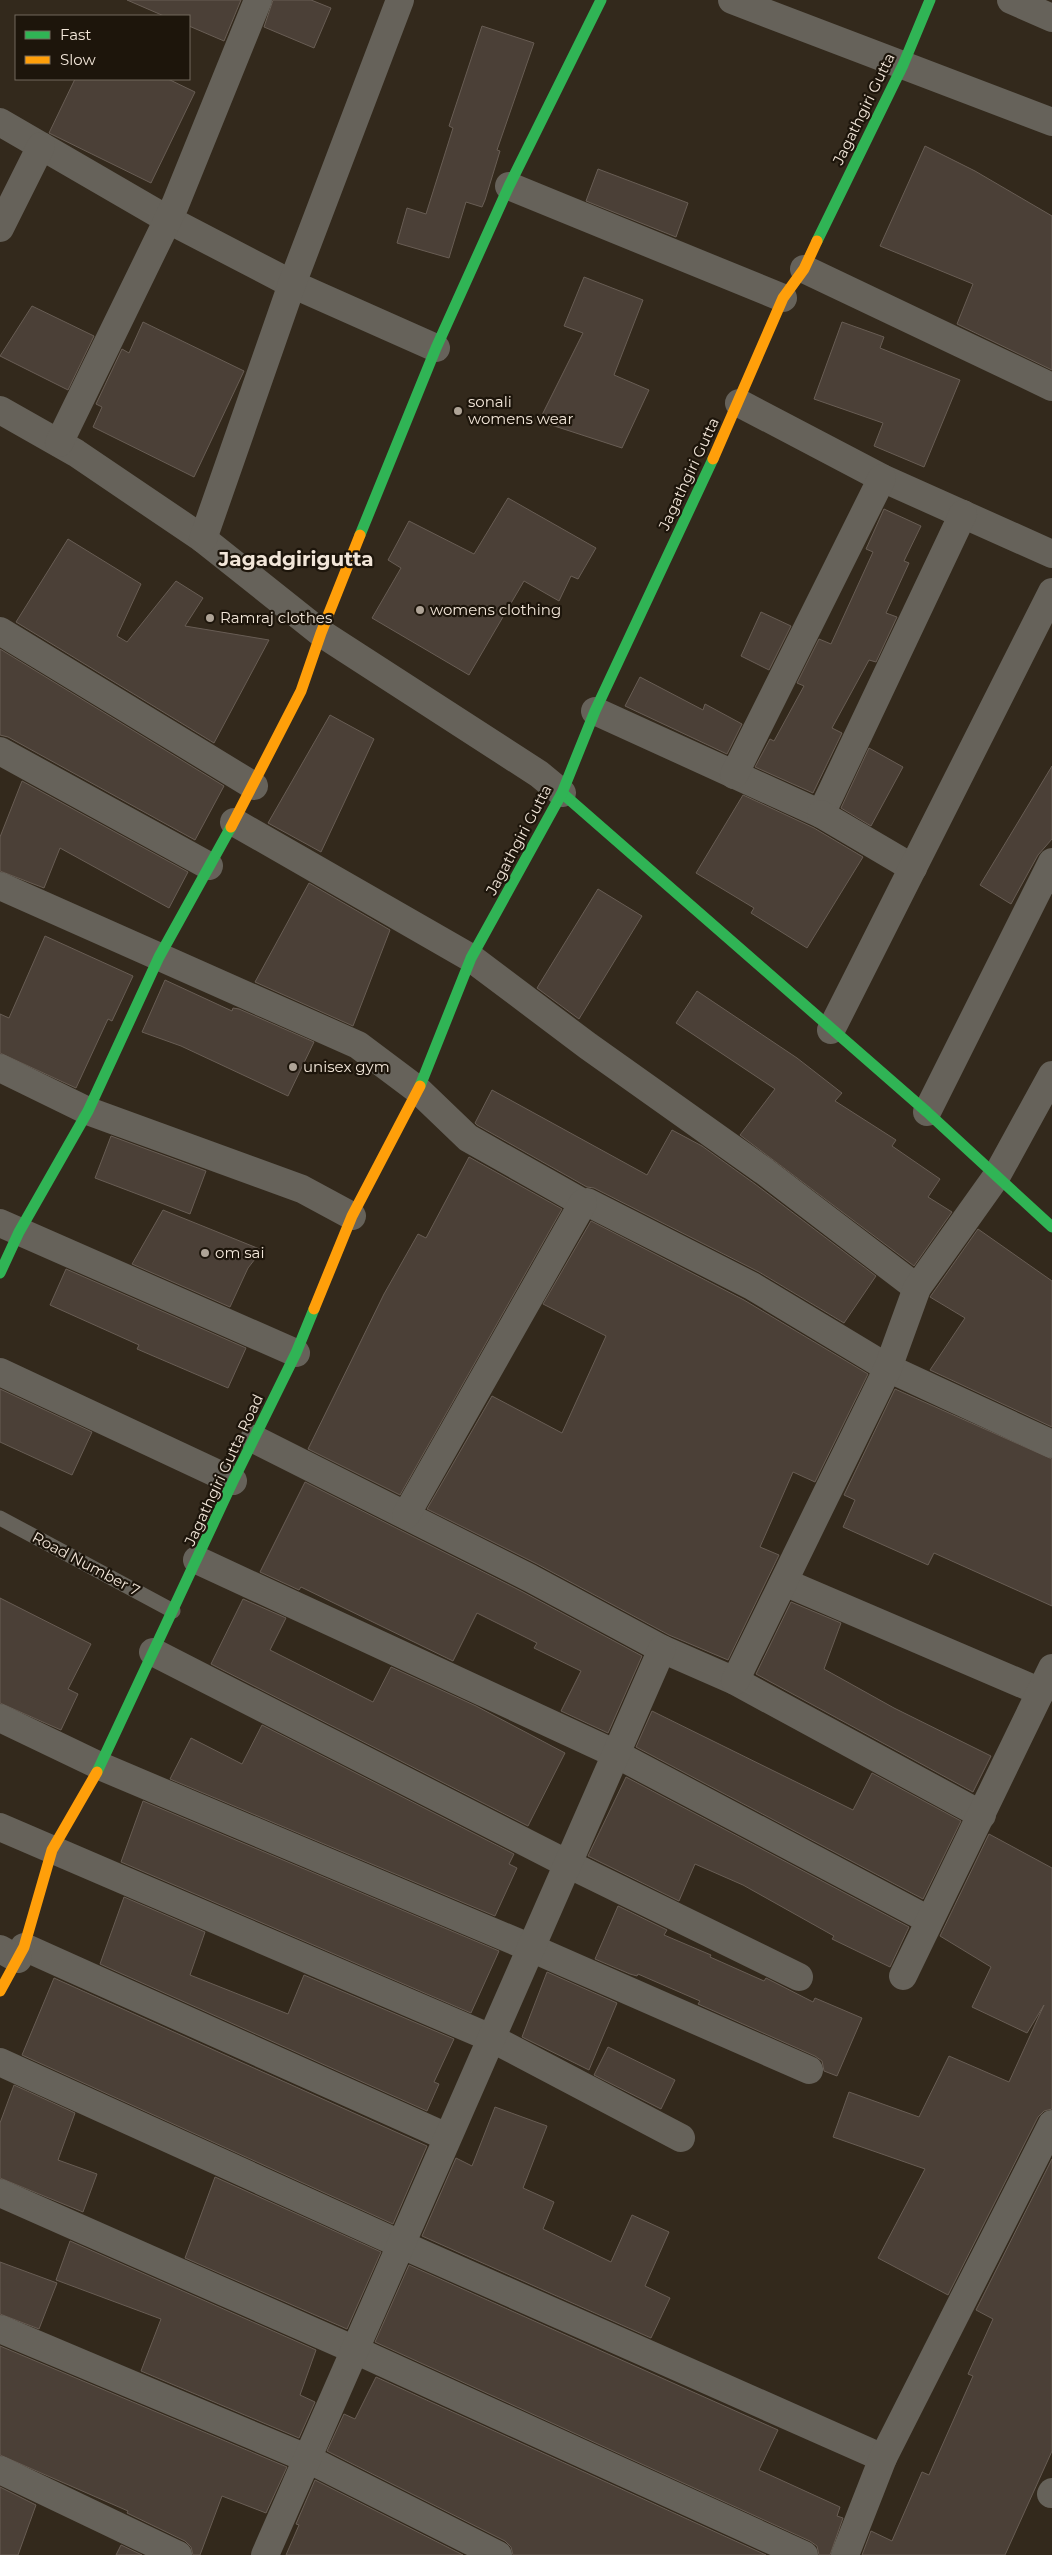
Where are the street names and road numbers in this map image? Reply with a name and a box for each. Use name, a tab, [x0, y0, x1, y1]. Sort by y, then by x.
street label: Jagathgiri Gutta	[828, 50, 899, 169]
street label: Jagathgiri Gutta	[654, 414, 723, 534]
street label: Jagathgiri Gutta	[481, 781, 556, 899]
street label: Jagathgiri Gutta Road	[180, 1391, 267, 1550]
street label: Road Number 7	[29, 1527, 144, 1600]

